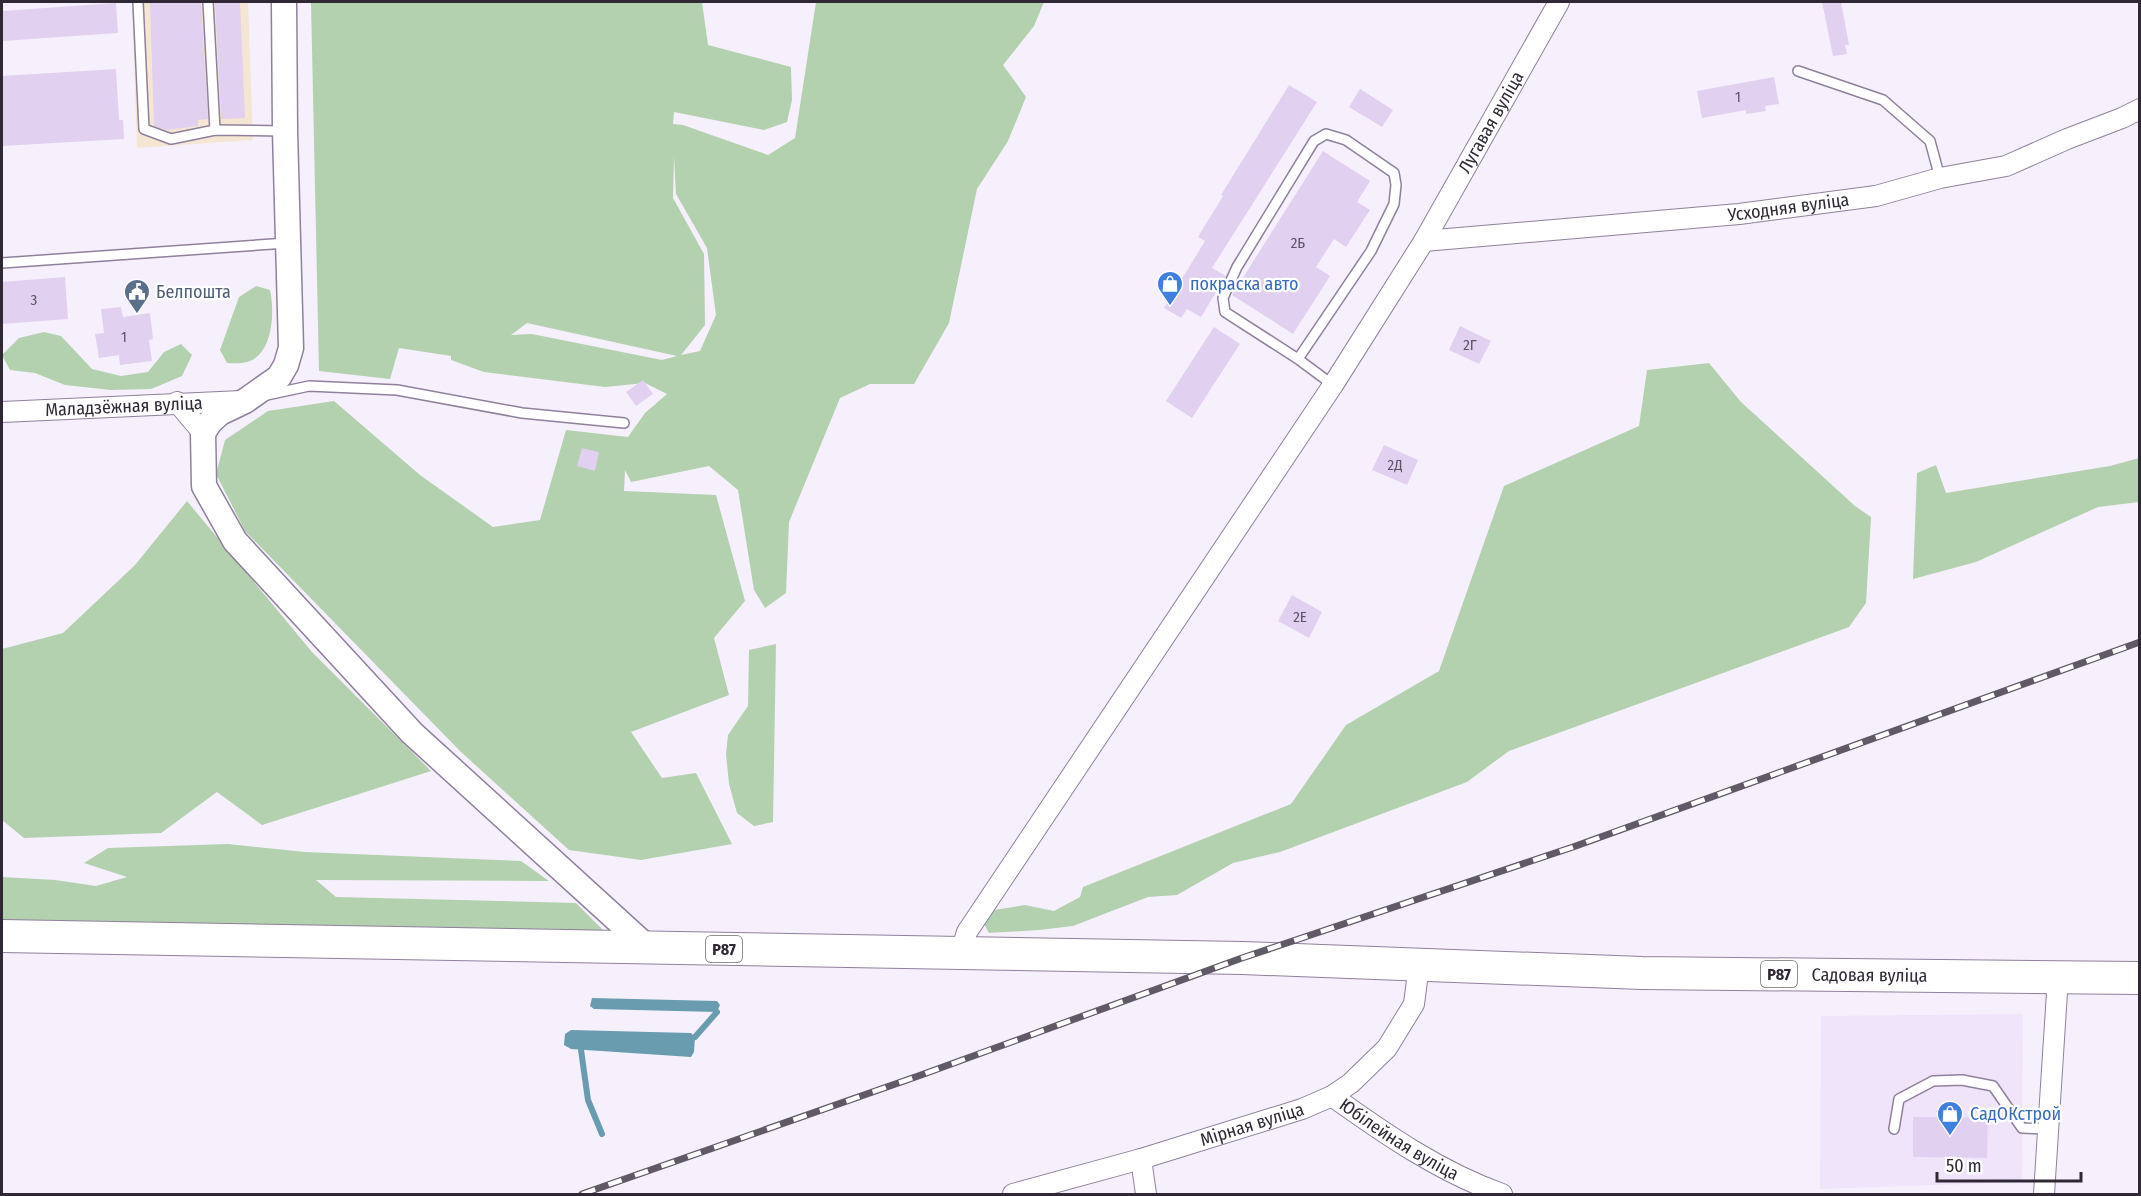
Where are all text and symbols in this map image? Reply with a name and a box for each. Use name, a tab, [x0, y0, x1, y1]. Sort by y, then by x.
street label: Лугавая вуліца	[1454, 67, 1529, 177]
house number: 1	[1735, 88, 1741, 106]
street label: Усходняя вуліца	[1726, 189, 1851, 226]
house number: 2Б	[1291, 234, 1305, 252]
shop icon: покраска авто	[1155, 269, 1185, 307]
place label: покраска авто	[1190, 273, 1298, 295]
public building icon: Белпошта	[122, 277, 152, 315]
place label: Белпошта	[156, 281, 231, 303]
house number: 3	[31, 291, 38, 309]
house number: 1	[121, 328, 127, 346]
house number: 2Г	[1463, 336, 1477, 354]
street label: Маладзёжная вуліца	[45, 392, 203, 421]
house number: 2Д	[1388, 456, 1402, 474]
house number: 2Е	[1293, 608, 1307, 626]
road number: Р87	[706, 936, 742, 962]
road number: Р87	[1761, 961, 1797, 987]
street label: Садовая вуліца	[1811, 964, 1928, 987]
street label: Юбілейная вуліца	[1335, 1094, 1463, 1185]
street label: Мірная вуліца	[1198, 1098, 1307, 1151]
shop icon: СадОКстрой	[1935, 1099, 1965, 1137]
place label: СадОКстрой	[1970, 1103, 2061, 1125]
scale bar	[1937, 1145, 2081, 1183]
text: 50 m	[1946, 1155, 1982, 1177]

